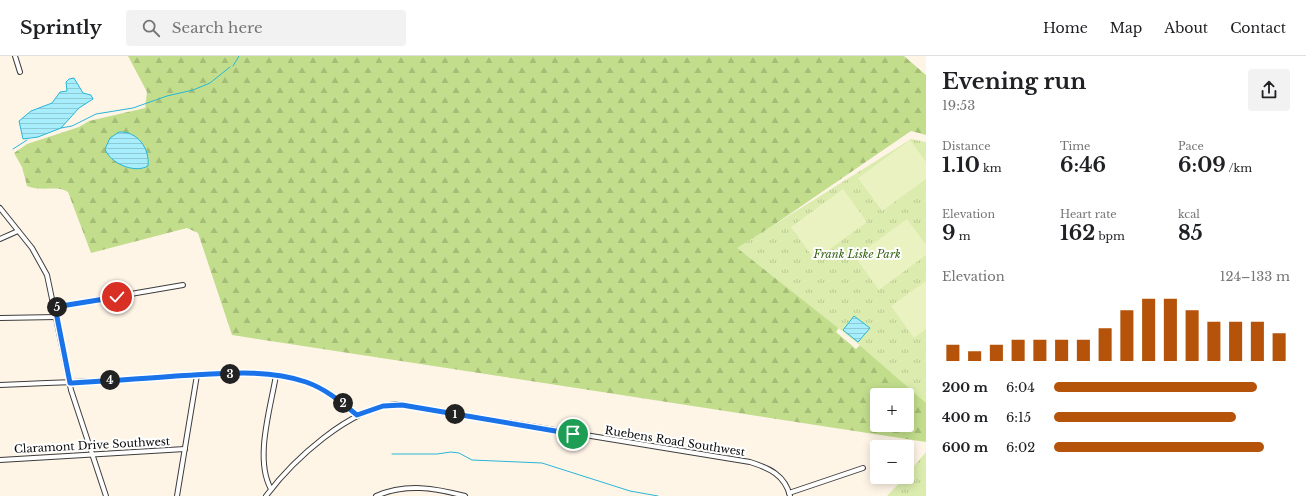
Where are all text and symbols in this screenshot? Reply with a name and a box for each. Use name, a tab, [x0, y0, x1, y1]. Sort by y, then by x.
search box	[126, 10, 406, 46]
text: Sprintly	[20, 16, 102, 39]
icon: search	[140, 17, 162, 39]
text: Search here	[172, 18, 263, 37]
text: Home	[1043, 19, 1088, 37]
text: Map	[1110, 19, 1142, 37]
text: About	[1164, 19, 1208, 37]
text: Contact	[1230, 19, 1286, 37]
text: Evening run	[942, 68, 1086, 95]
button: share	[1248, 69, 1290, 111]
text: 19:53	[942, 97, 975, 114]
text: Distance	[942, 139, 991, 153]
text: Time	[1060, 139, 1090, 153]
text: Pace	[1178, 139, 1204, 153]
text: 1.10	[942, 153, 980, 177]
text: 6:46	[1060, 153, 1106, 177]
text: 6:09	[1178, 153, 1226, 177]
text: km	[980, 161, 1002, 175]
text: /km	[1226, 161, 1252, 175]
text: Elevation	[942, 207, 995, 221]
text: Heart rate	[1060, 207, 1117, 221]
text: kcal	[1178, 207, 1200, 221]
text: 9	[942, 221, 955, 245]
text: 162	[1060, 221, 1095, 245]
text: 85	[1178, 221, 1203, 245]
text: m	[955, 229, 970, 243]
text: bpm	[1095, 229, 1125, 243]
park label: Frank Liske Park	[812, 247, 901, 261]
text: Elevation	[942, 268, 1005, 285]
text: 124–133 m	[1220, 268, 1290, 285]
pin	[100, 280, 134, 314]
icon: check	[106, 286, 128, 308]
pin: 5	[47, 297, 67, 317]
text: 5	[54, 300, 60, 314]
pin: 3	[220, 364, 240, 384]
text: 3	[226, 367, 234, 381]
pin: 4	[100, 370, 120, 390]
text: 4	[106, 373, 114, 387]
text: 200 m	[942, 379, 988, 396]
text: 6:04	[1006, 379, 1035, 396]
map controls	[870, 388, 914, 484]
button: +	[870, 388, 914, 432]
pin: 2	[333, 393, 353, 413]
text: 2	[339, 396, 347, 410]
pin: 1	[445, 404, 465, 424]
text: 1	[453, 407, 457, 421]
text: 400 m	[942, 409, 988, 426]
text: 6:15	[1006, 409, 1031, 426]
pin	[556, 417, 590, 451]
icon: arrive	[562, 423, 584, 445]
street label: Ruebens Road Southwest	[604, 423, 747, 459]
street label: Claramont Drive Southwest	[14, 434, 171, 456]
text: 600 m	[942, 439, 988, 456]
text: 6:02	[1006, 439, 1035, 456]
button: −	[870, 440, 914, 484]

